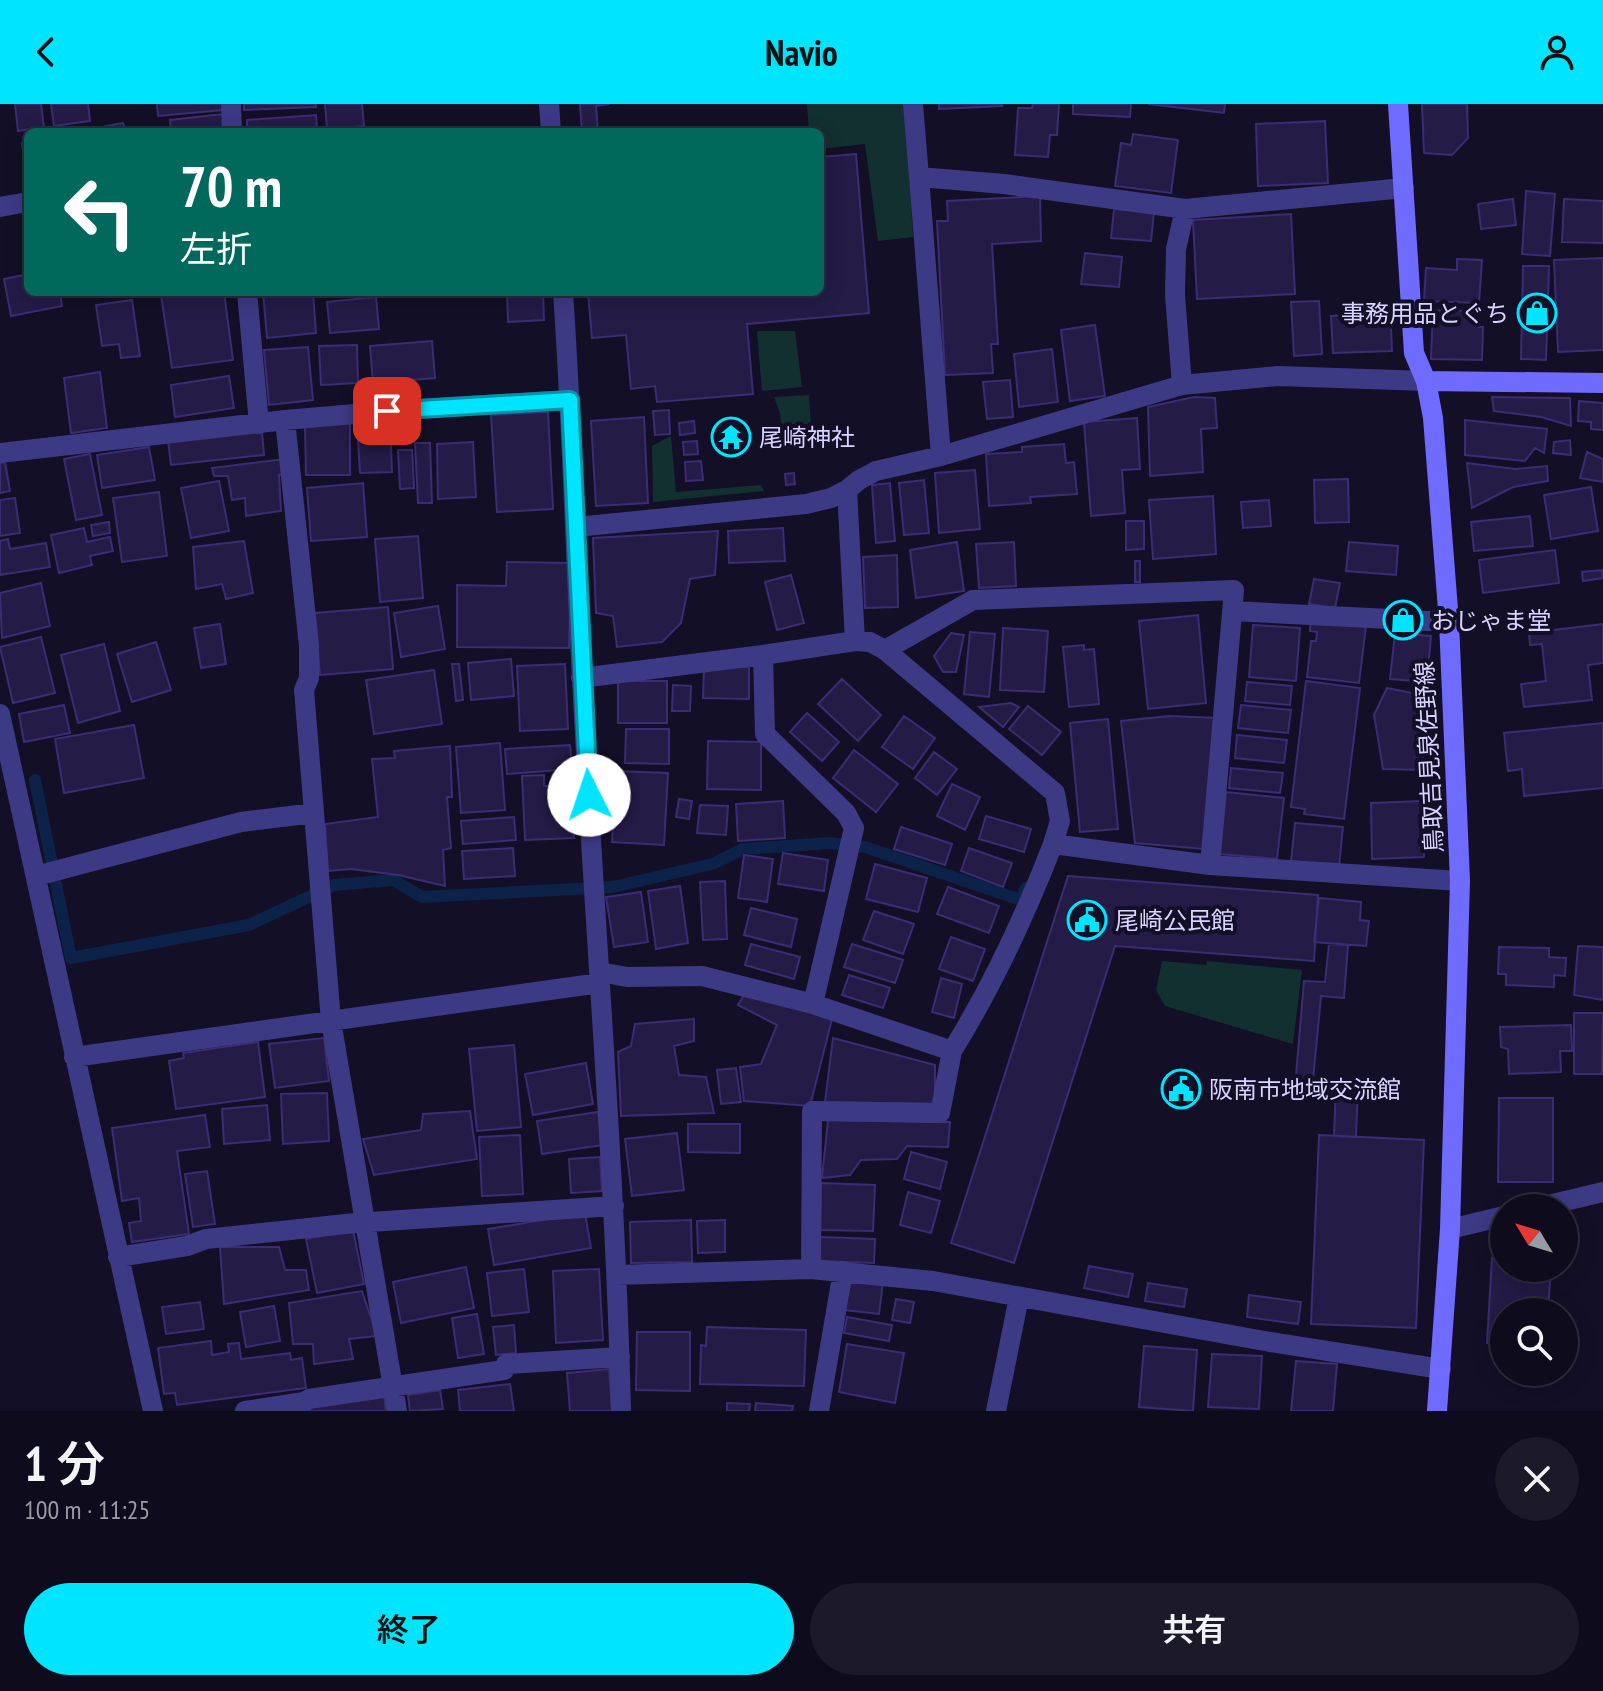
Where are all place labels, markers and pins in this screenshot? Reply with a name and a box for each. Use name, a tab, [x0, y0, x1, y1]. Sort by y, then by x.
shop icon: 事務用品とぐち	[1516, 292, 1558, 334]
place label: 事務用品とぐち	[1341, 298, 1509, 329]
pin	[353, 377, 421, 445]
temple icon: 尾崎神社	[710, 416, 752, 458]
place label: 尾崎神社	[759, 422, 855, 453]
shop icon: おじゃま堂	[1382, 599, 1424, 641]
place label: おじゃま堂	[1431, 605, 1551, 636]
public building icon: 尾崎公民館	[1066, 899, 1108, 941]
place label: 尾崎公民館	[1115, 905, 1235, 936]
public building icon: 阪南市地域交流館	[1160, 1068, 1202, 1110]
place label: 阪南市地域交流館	[1209, 1074, 1401, 1105]

